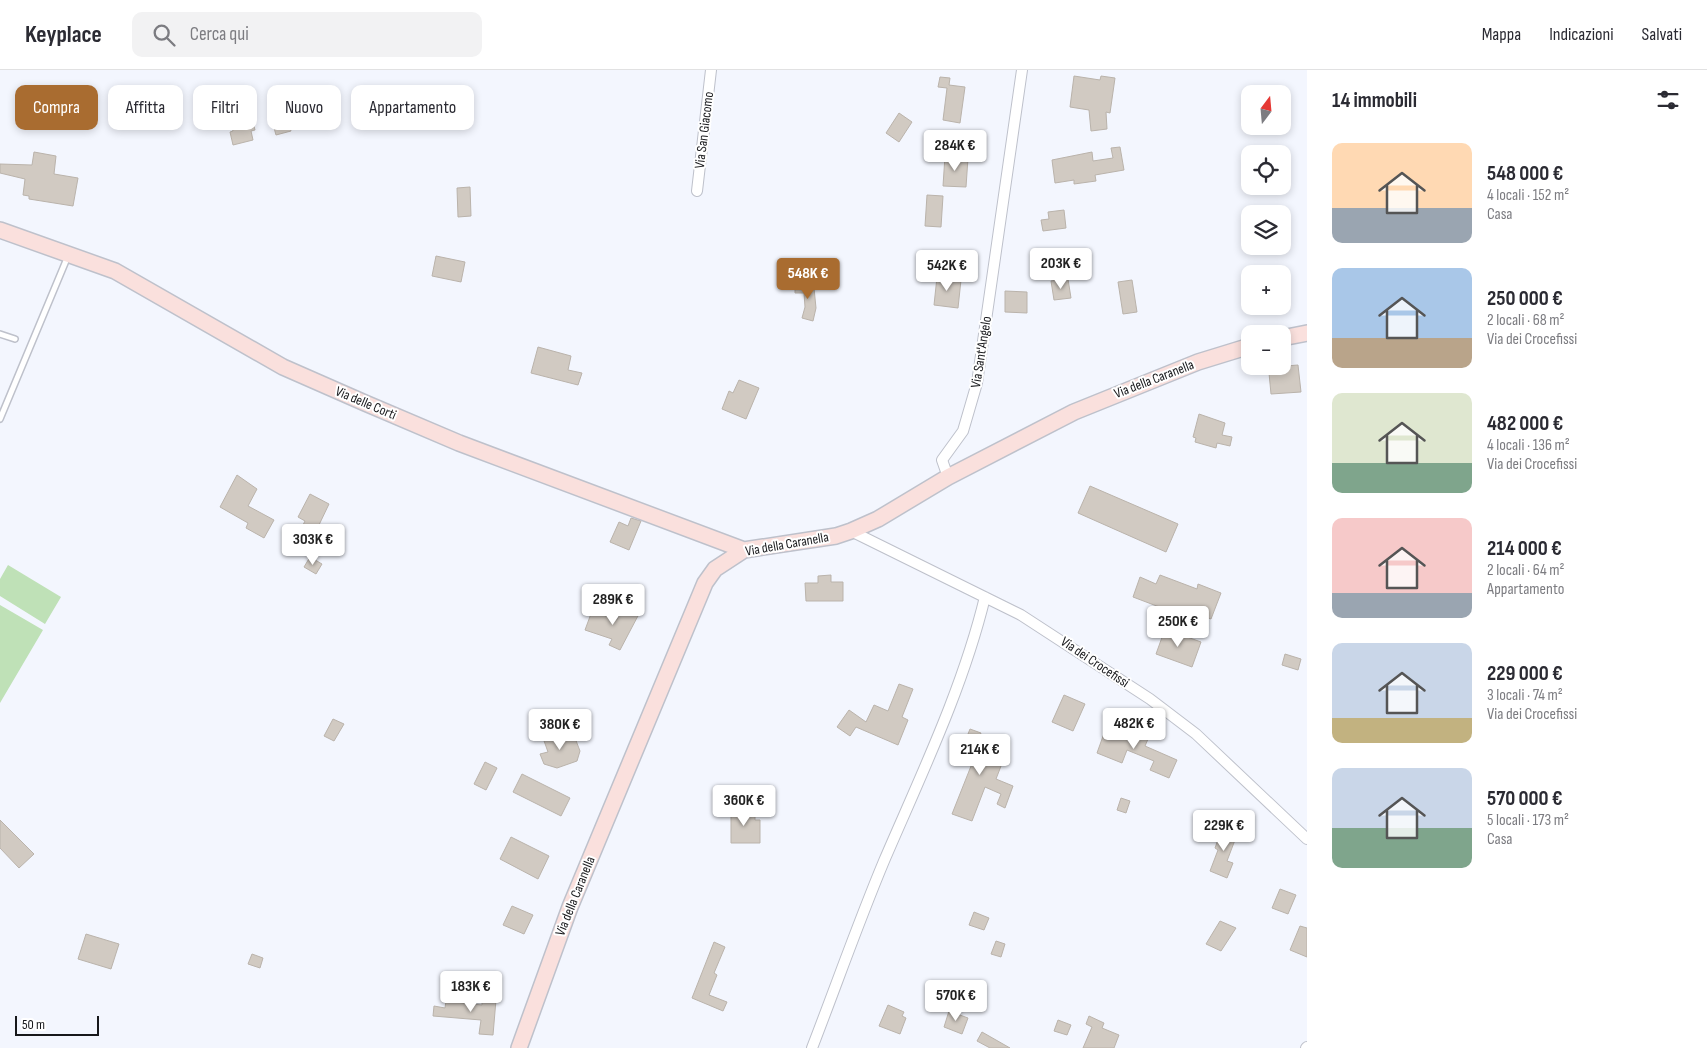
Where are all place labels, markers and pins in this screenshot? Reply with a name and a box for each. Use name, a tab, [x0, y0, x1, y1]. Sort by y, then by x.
pin: 284K €	[914, 129, 996, 172]
pin: 203K €	[1020, 248, 1102, 290]
pin: 542K €	[906, 250, 988, 292]
pin: 548K €	[767, 258, 849, 300]
pin: 303K €	[272, 524, 354, 566]
pin: 289K €	[572, 584, 654, 626]
pin: 250K €	[1137, 606, 1219, 648]
pin: 380K €	[519, 708, 601, 751]
pin: 482K €	[1093, 708, 1175, 750]
pin: 214K €	[939, 734, 1021, 776]
pin: 360K €	[703, 784, 785, 827]
pin: 229K €	[1183, 810, 1265, 852]
pin: 183K €	[430, 970, 512, 1013]
pin: 570K €	[915, 980, 997, 1022]

